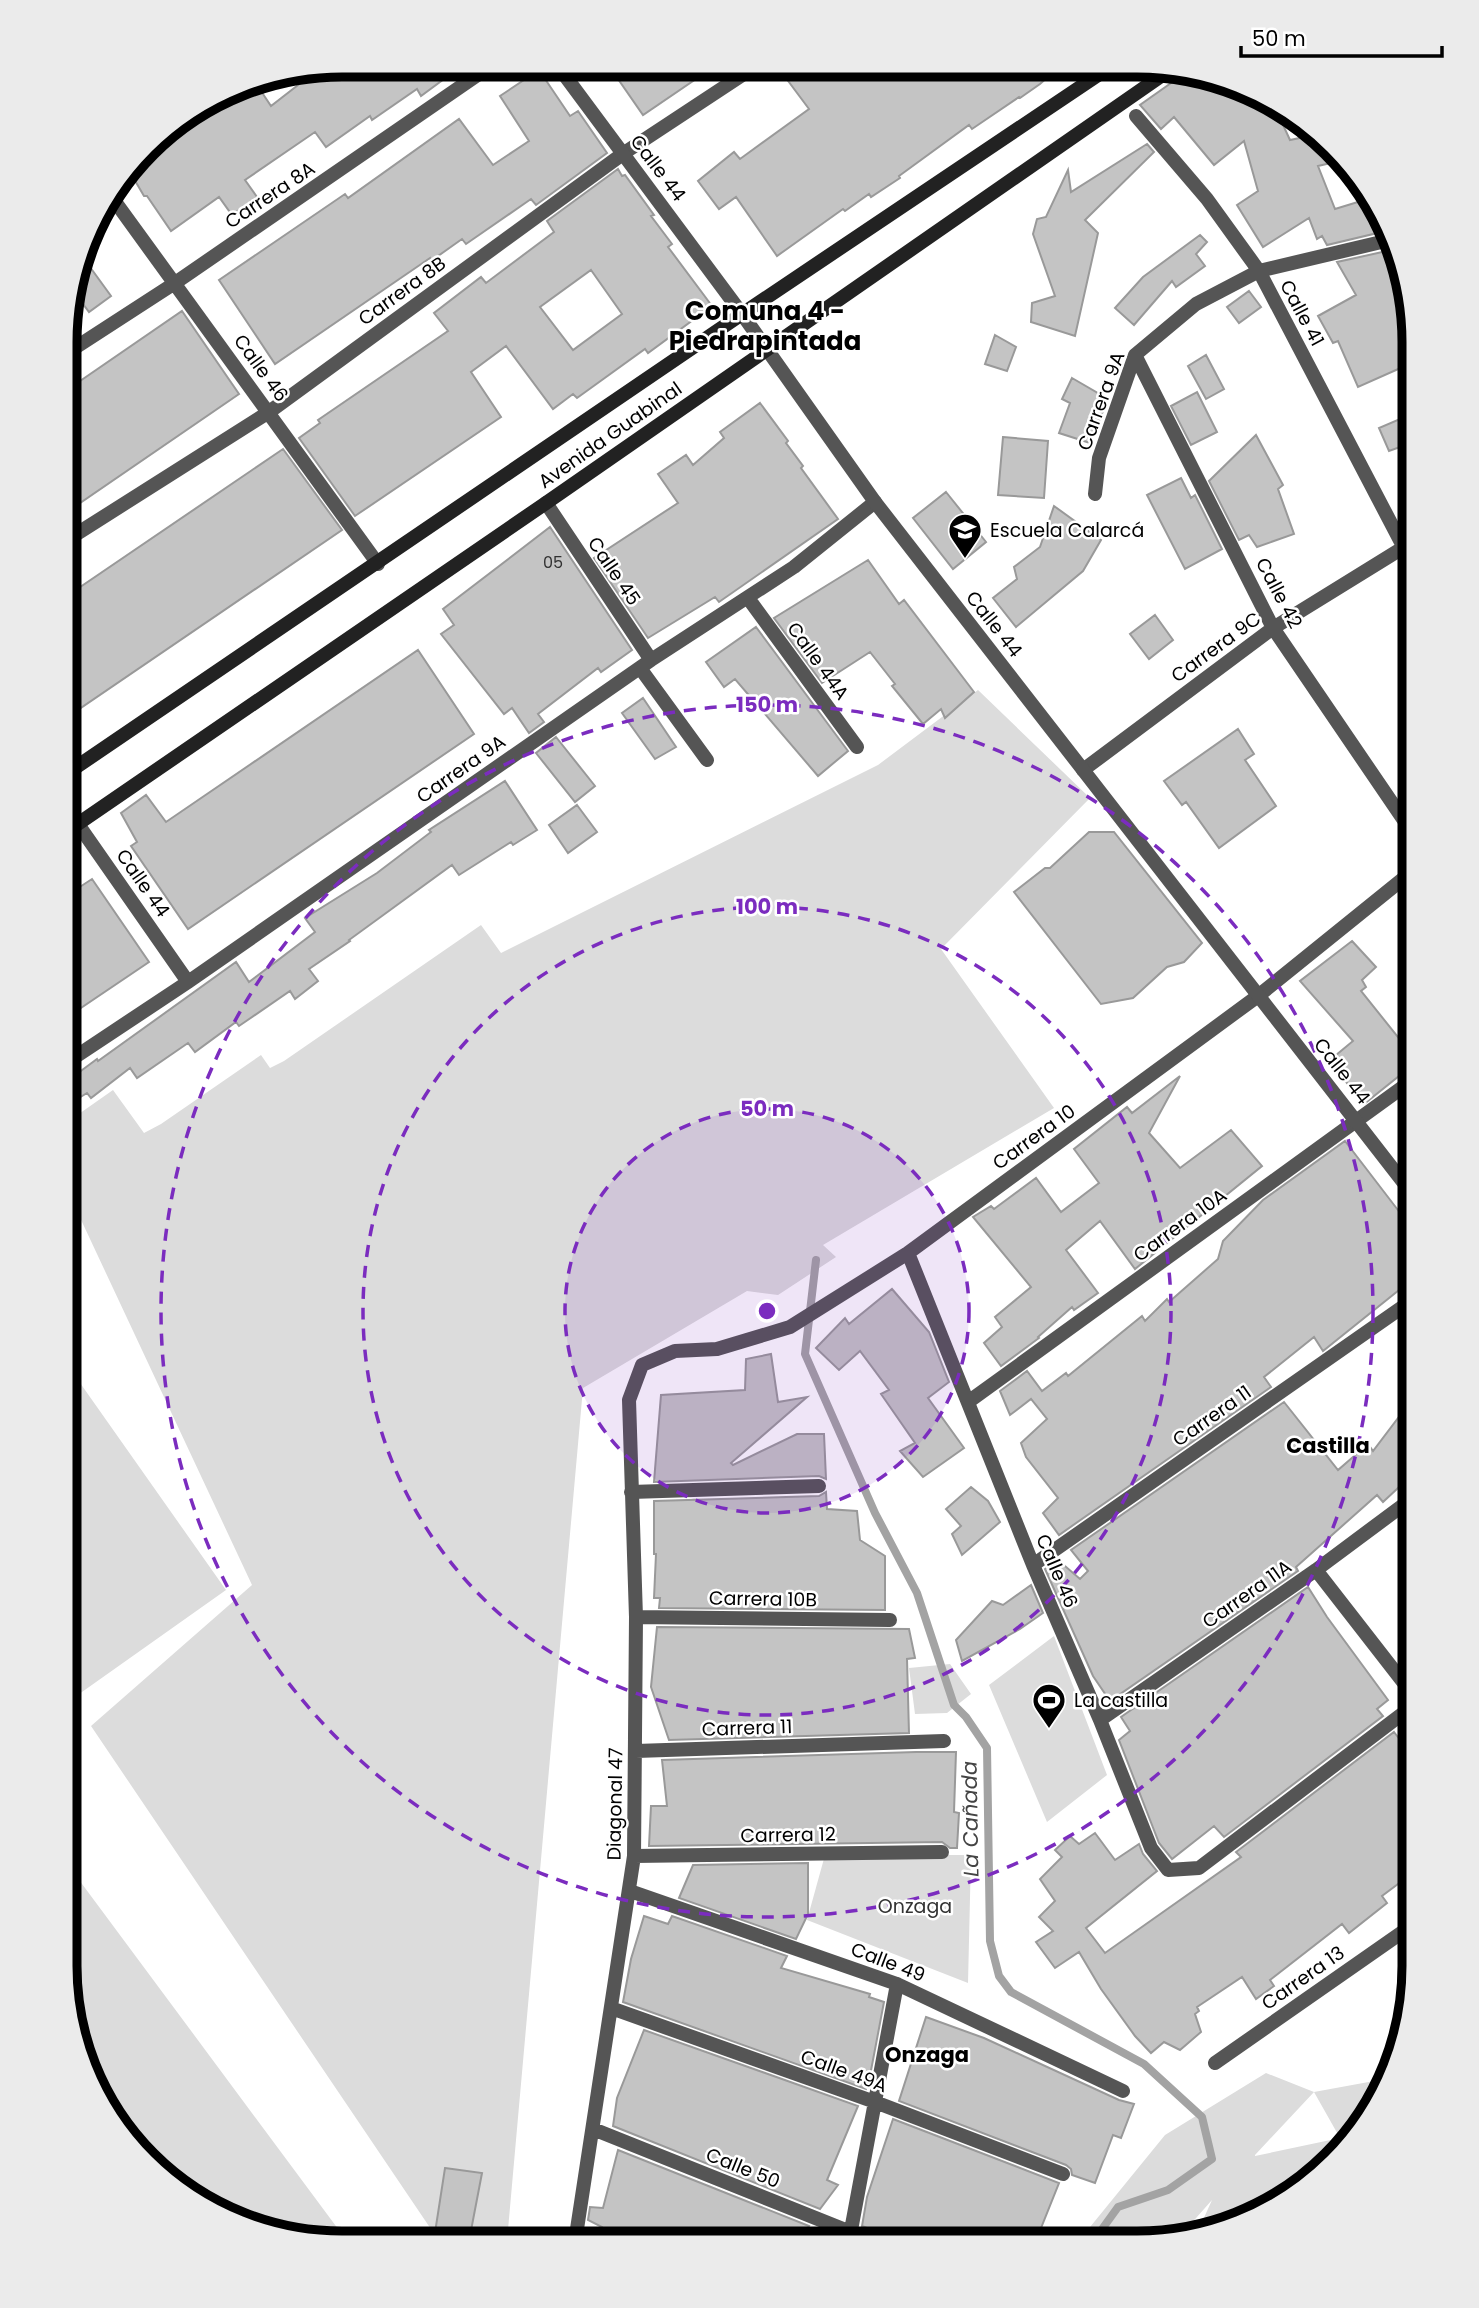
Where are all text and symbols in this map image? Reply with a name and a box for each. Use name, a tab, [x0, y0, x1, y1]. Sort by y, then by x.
scale bar	[1241, 14, 1442, 58]
text: 50 m	[1252, 24, 1306, 53]
street label: Calle 44	[624, 129, 692, 207]
street label: Carrera 8A	[220, 155, 321, 235]
street label: Carrera 8B	[353, 250, 451, 332]
street label: Calle 41	[1273, 275, 1331, 351]
district label: Comuna 4 - Piedrapintada	[669, 293, 861, 359]
street label: Calle 46	[227, 329, 295, 407]
street label: Carrera 9A	[1071, 348, 1131, 454]
street label: Avenida Guabinal	[533, 375, 687, 495]
school or university icon: Escuela Calarcá	[946, 511, 984, 560]
place label: Escuela Calarcá	[990, 517, 1144, 544]
street label: Calle 45	[581, 531, 647, 611]
house number: 05	[543, 551, 563, 574]
street label: Calle 42	[1249, 553, 1309, 633]
street label: Calle 44	[959, 585, 1029, 663]
street label: Carrera 9C	[1166, 605, 1266, 689]
street label: Calle 44A	[781, 616, 856, 706]
text: 150 m	[736, 690, 798, 719]
street label: Carrera 9A	[411, 728, 511, 810]
street label: Calle 44	[110, 843, 176, 923]
text: 100 m	[736, 892, 798, 921]
street label: Calle 44	[1307, 1032, 1377, 1110]
text: 50 m	[740, 1094, 794, 1123]
street label: Carrera 10	[987, 1098, 1081, 1176]
street label: Carrera 10A	[1128, 1182, 1232, 1268]
centre of rings	[755, 1299, 779, 1323]
street label: Carrera 11	[1167, 1379, 1257, 1453]
district label: Castilla	[1286, 1431, 1370, 1460]
street label: Calle 46	[1029, 1530, 1085, 1612]
street label: Carrera 11A	[1197, 1553, 1297, 1635]
street label: Carrera 10B	[709, 1585, 817, 1613]
sports icon: La castilla	[1030, 1681, 1068, 1730]
place label: La castilla	[1074, 1687, 1168, 1714]
street label: Carrera 11	[701, 1713, 793, 1743]
street label: Diagonal 47	[601, 1747, 629, 1861]
water label: La Cañada	[954, 1761, 986, 1877]
street label: Carrera 12	[740, 1821, 836, 1849]
park label: Onzaga	[878, 1893, 952, 1920]
street label: Calle 49	[847, 1935, 929, 1989]
street label: Carrera 13	[1256, 1939, 1350, 2017]
district label: Onzaga	[885, 2040, 969, 2069]
street label: Calle 49A	[797, 2043, 891, 2099]
street label: Calle 50	[702, 2141, 784, 2195]

